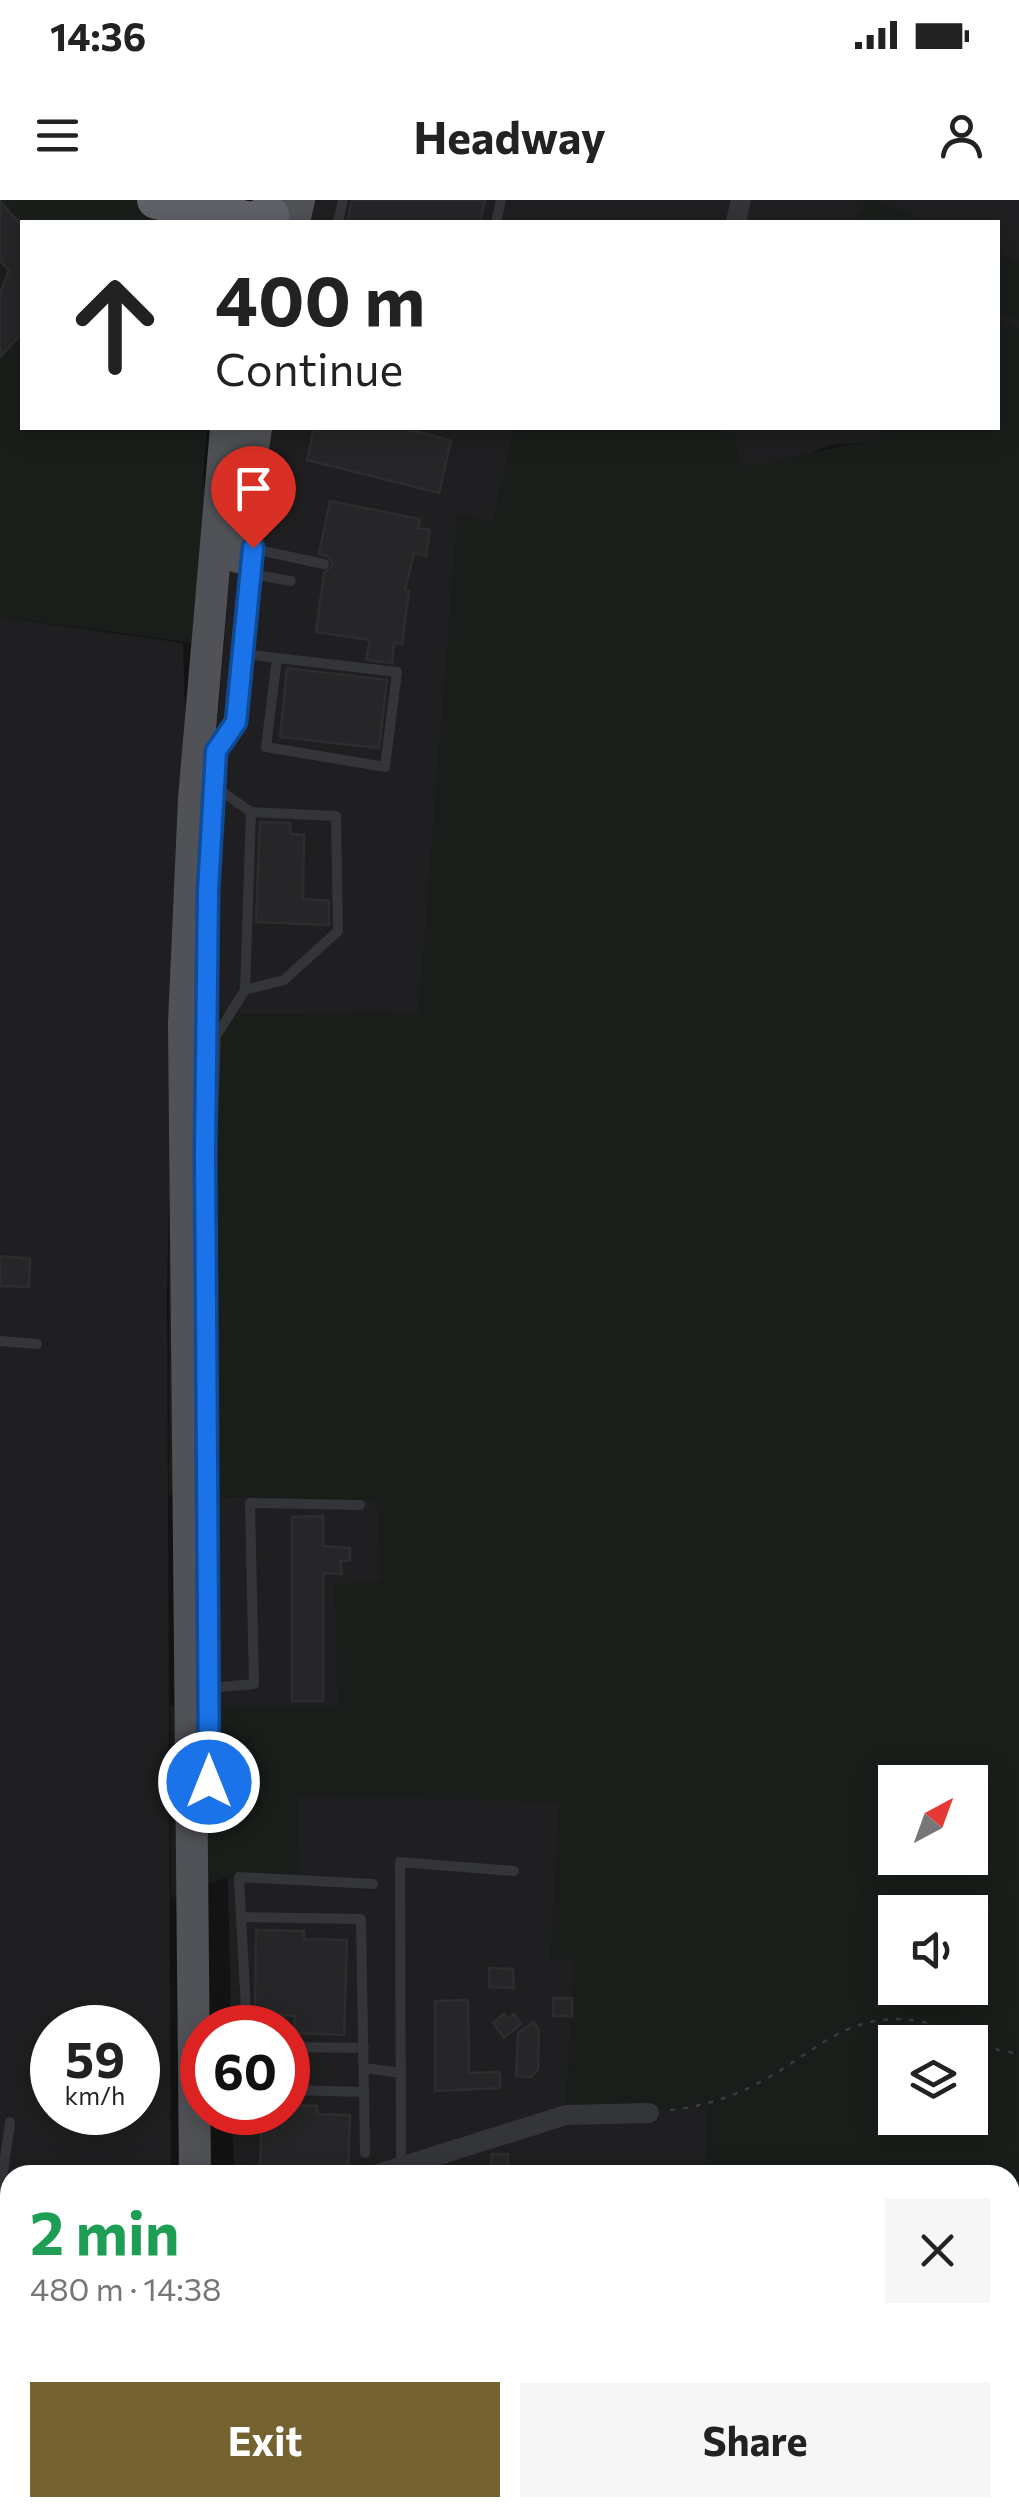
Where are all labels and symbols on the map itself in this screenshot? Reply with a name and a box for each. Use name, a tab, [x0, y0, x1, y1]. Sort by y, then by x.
pin	[211, 446, 296, 549]
position arrow	[157, 1730, 261, 1834]
north arrow	[878, 1765, 988, 1875]
speed limit sign: 60	[180, 2005, 310, 2135]

